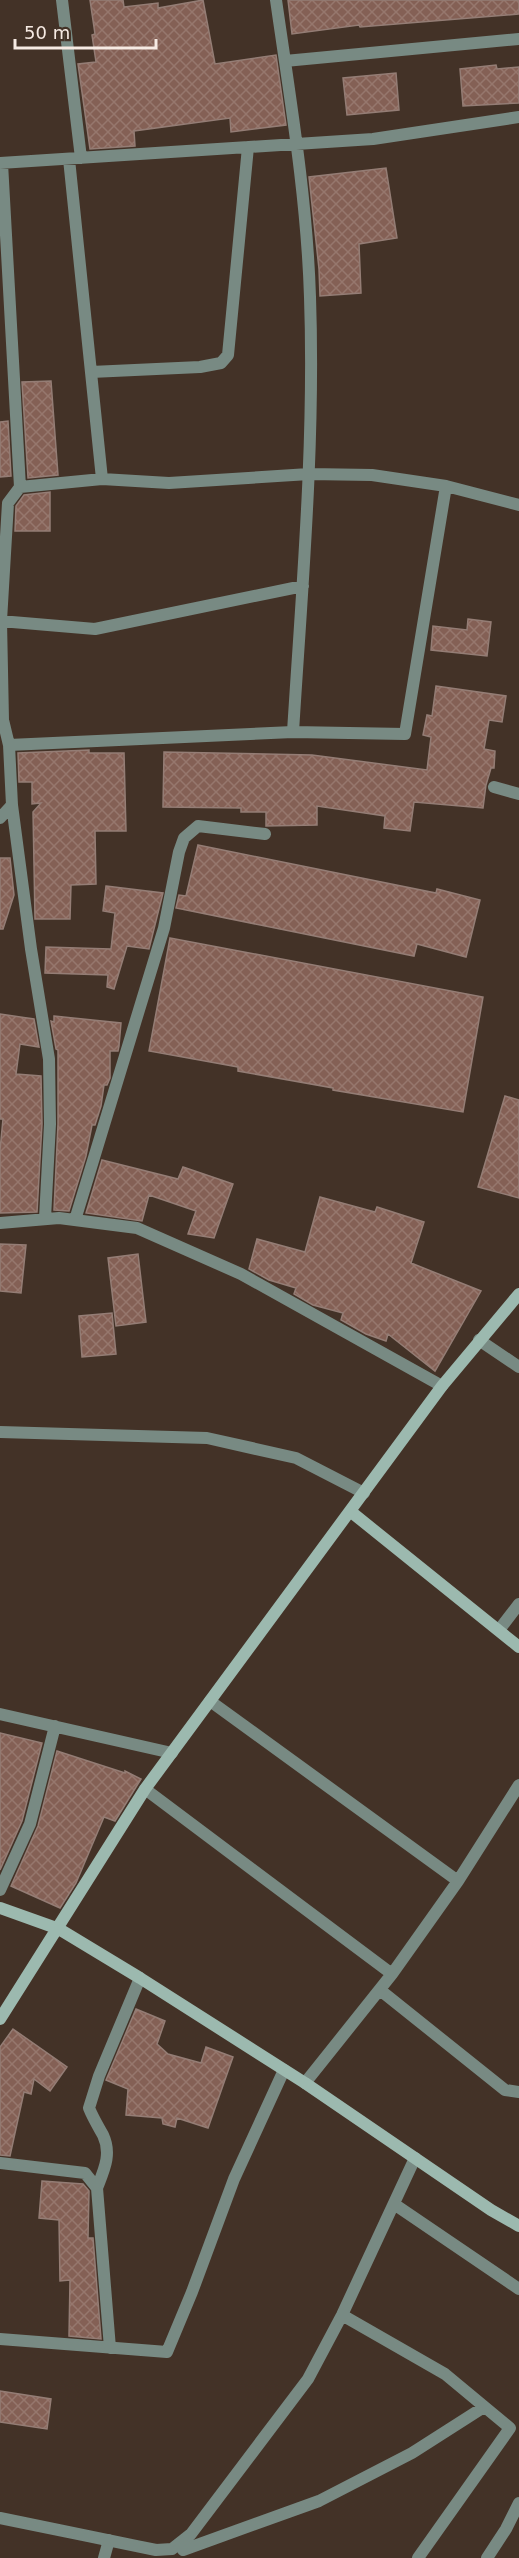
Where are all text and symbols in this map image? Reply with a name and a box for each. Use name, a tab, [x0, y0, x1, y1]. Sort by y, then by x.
scale bar	[15, 12, 156, 50]
text: 50 m	[24, 22, 70, 43]

